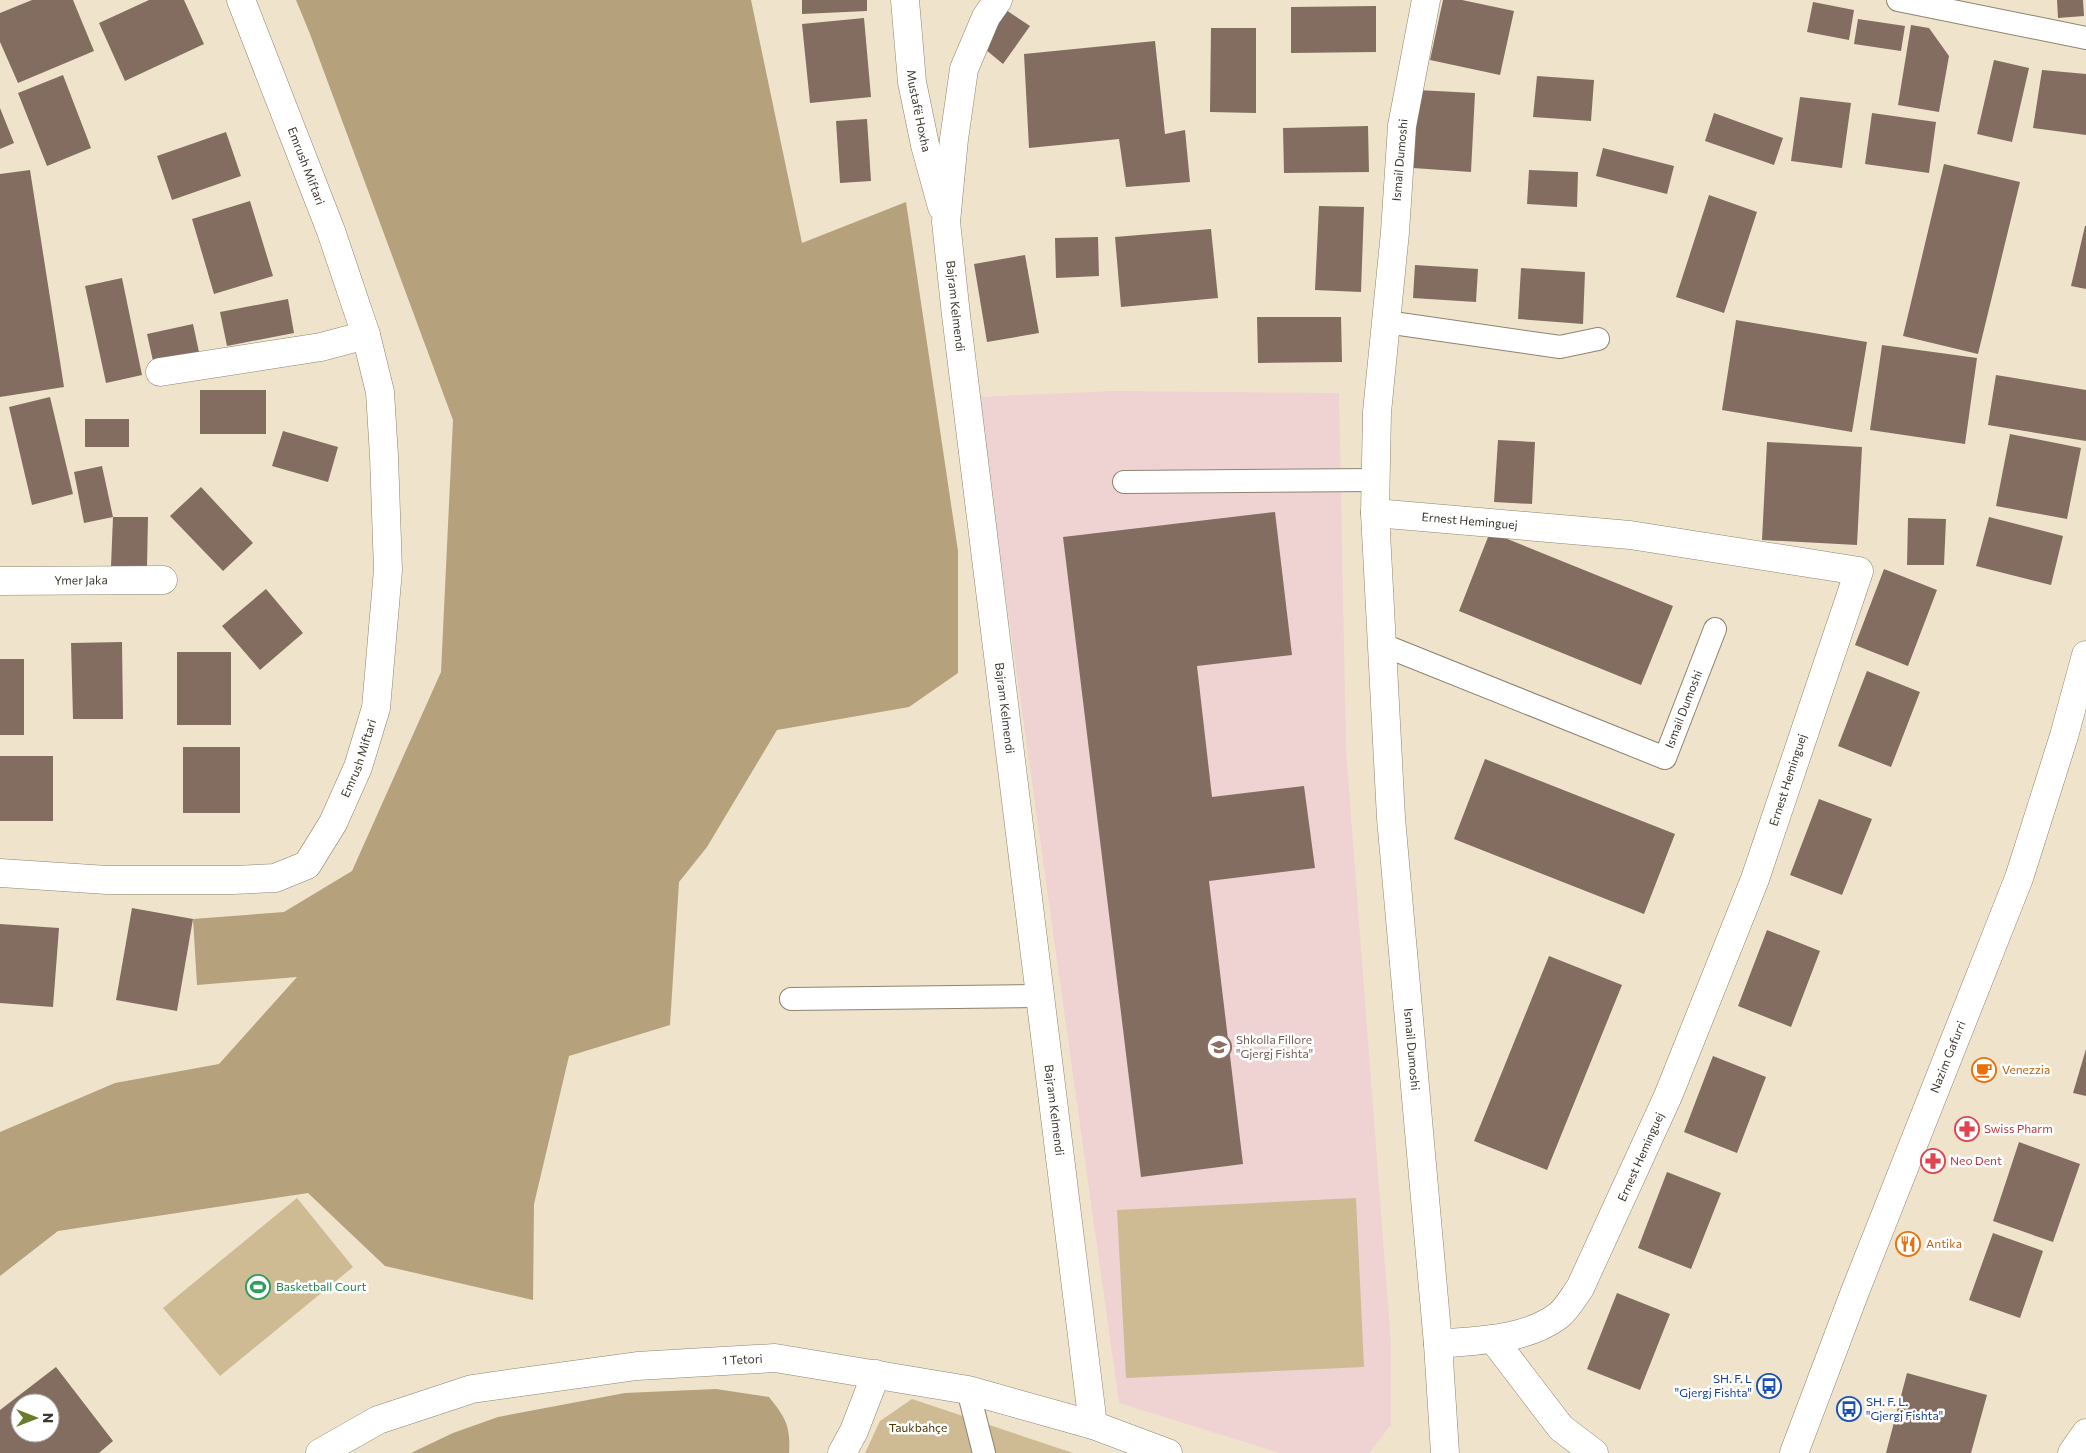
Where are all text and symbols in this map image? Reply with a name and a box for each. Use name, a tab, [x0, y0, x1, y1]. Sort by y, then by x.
street label: Mustafë Hoxha	[905, 69, 935, 153]
street label: Ismail Dumoshi	[1388, 118, 1410, 202]
street label: Emrush Miftari	[286, 125, 328, 206]
street label: Bajram Kelmendi	[944, 260, 968, 352]
street label: Ernest Heminguej	[1421, 509, 1518, 531]
street label: Ymer Jaka	[54, 572, 108, 587]
street label: Bajram Kelmendi	[993, 662, 1018, 754]
street label: Ismail Dumoshi	[1661, 668, 1704, 750]
street label: Emrush Miftari	[337, 717, 378, 799]
street label: Ernest Heminguej	[1766, 732, 1809, 828]
street label: Ismail Dumoshi	[1402, 1007, 1423, 1091]
street label: Nazim Gafurri	[1927, 1018, 1968, 1095]
place label: Shkolla Fillore "Gjergj Fishta"	[1236, 1032, 1313, 1060]
school or university icon: Shkolla Fillore "Gjergj Fishta"	[1206, 1034, 1232, 1060]
cafe icon: Venezzia	[1971, 1057, 1997, 1083]
place label: Venezzia	[2002, 1062, 2050, 1076]
street label: Bajram Kelmendi	[1043, 1064, 1068, 1156]
street label: Ernest Heminguej	[1614, 1110, 1666, 1203]
pharmacy icon: Swiss Pharm	[1954, 1116, 1980, 1142]
place label: Swiss Pharm	[1984, 1121, 2053, 1135]
pharmacy icon: Neo Dent	[1920, 1148, 1946, 1174]
place label: Neo Dent	[1950, 1153, 2002, 1167]
restaurant icon: Antika	[1895, 1231, 1921, 1257]
place label: Antika	[1926, 1236, 1962, 1250]
sports icon: Basketball Court	[245, 1274, 271, 1300]
place label: Basketball Court	[276, 1279, 367, 1293]
street label: 1 Tetori	[722, 1351, 763, 1367]
place label: SH. F. L "Gjergj Fishta"	[1675, 1371, 1752, 1399]
bus stop icon: SH. F. L "Gjergj Fishta"	[1756, 1373, 1782, 1399]
north arrow	[10, 1393, 60, 1443]
place label: SH. F. L. "Gjergj Fishta"	[1866, 1394, 1943, 1422]
bus stop icon: SH. F. L. "Gjergj Fishta"	[1836, 1396, 1862, 1422]
text: N	[40, 1413, 57, 1423]
park label: Taukbahçe	[889, 1420, 947, 1434]

